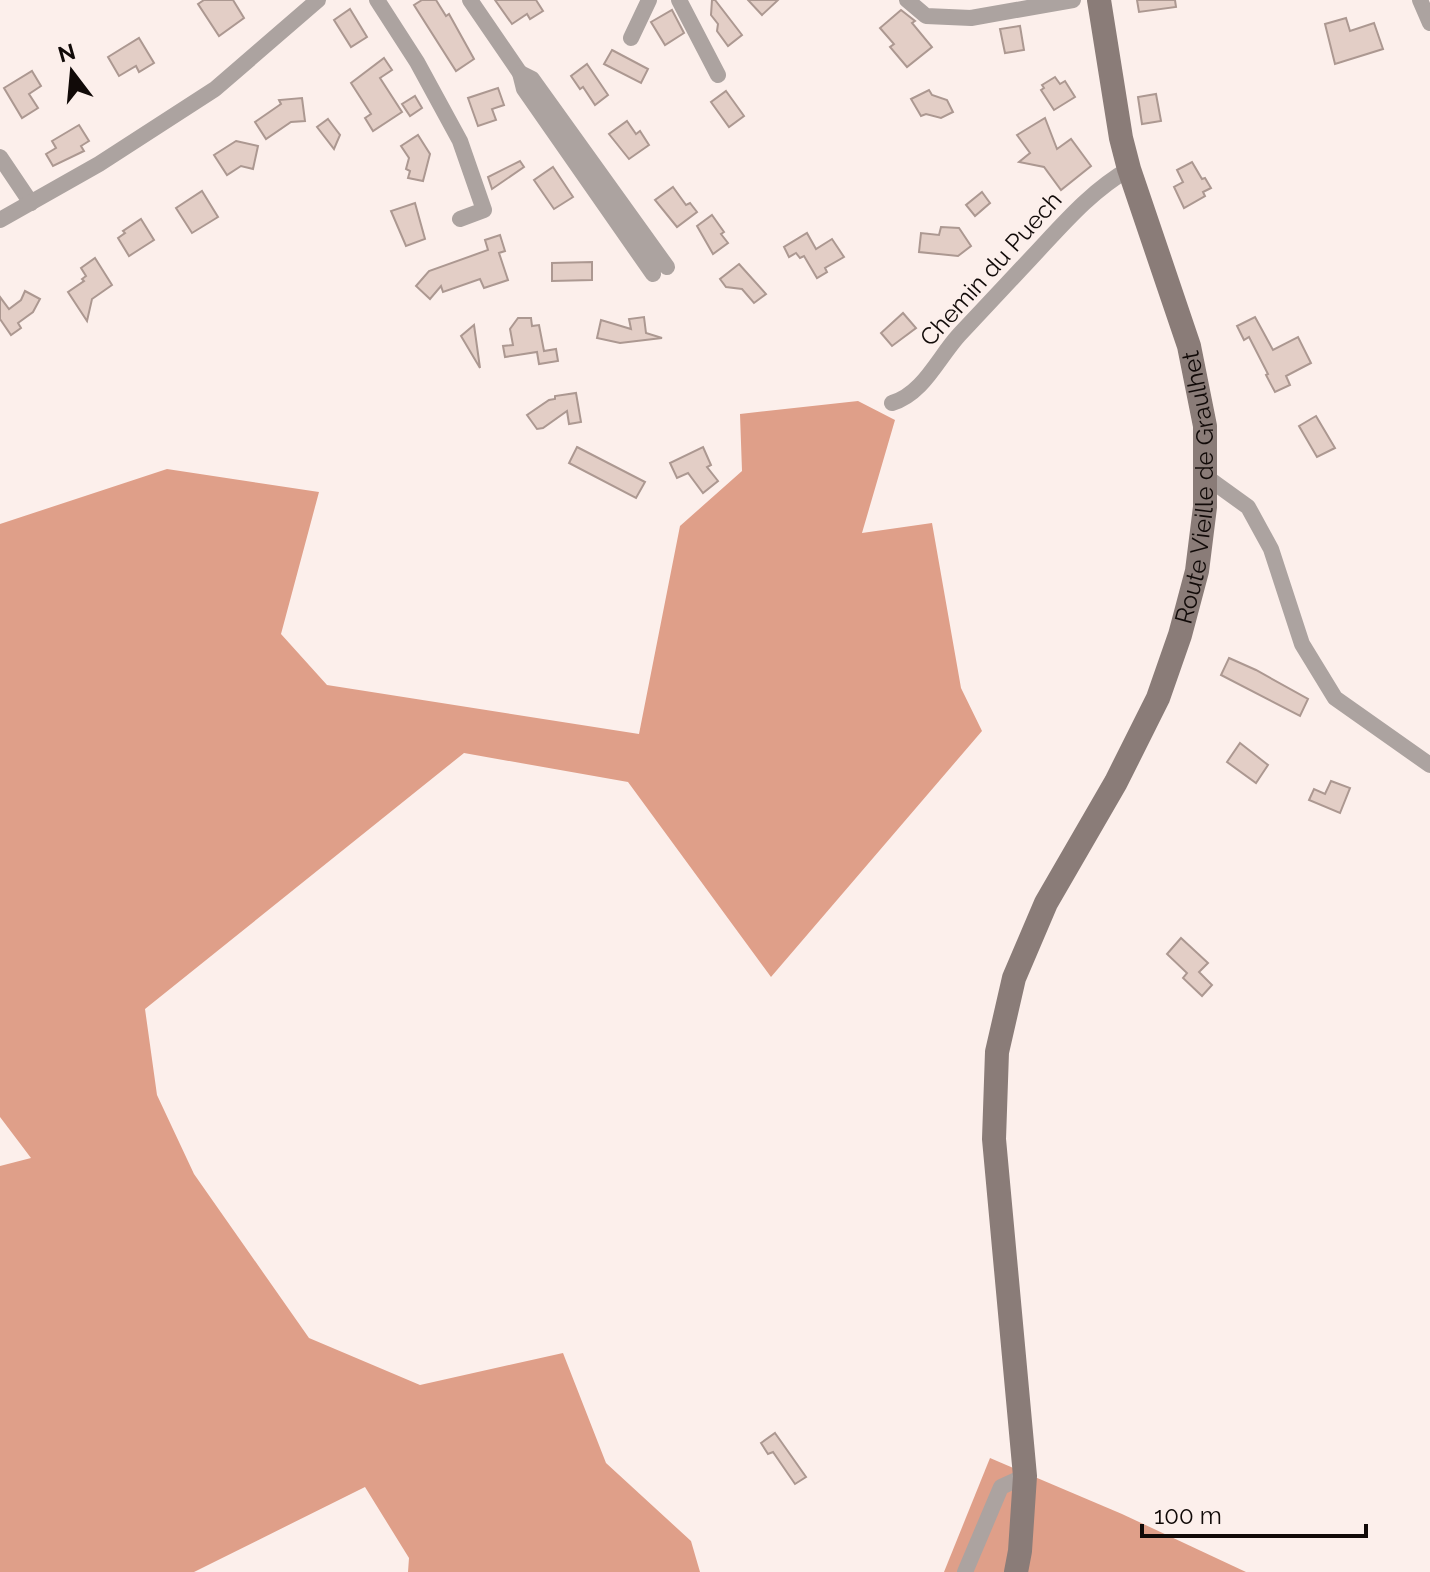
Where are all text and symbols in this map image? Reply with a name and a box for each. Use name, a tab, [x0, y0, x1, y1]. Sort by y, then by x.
north arrow	[32, 32, 112, 112]
text: N	[55, 38, 78, 68]
street label: Chemin du Puech	[914, 186, 1068, 352]
street label: Route Vieille de Graulhet	[1169, 348, 1219, 627]
scale bar	[1142, 1488, 1366, 1538]
text: 100 m	[1154, 1501, 1222, 1530]

